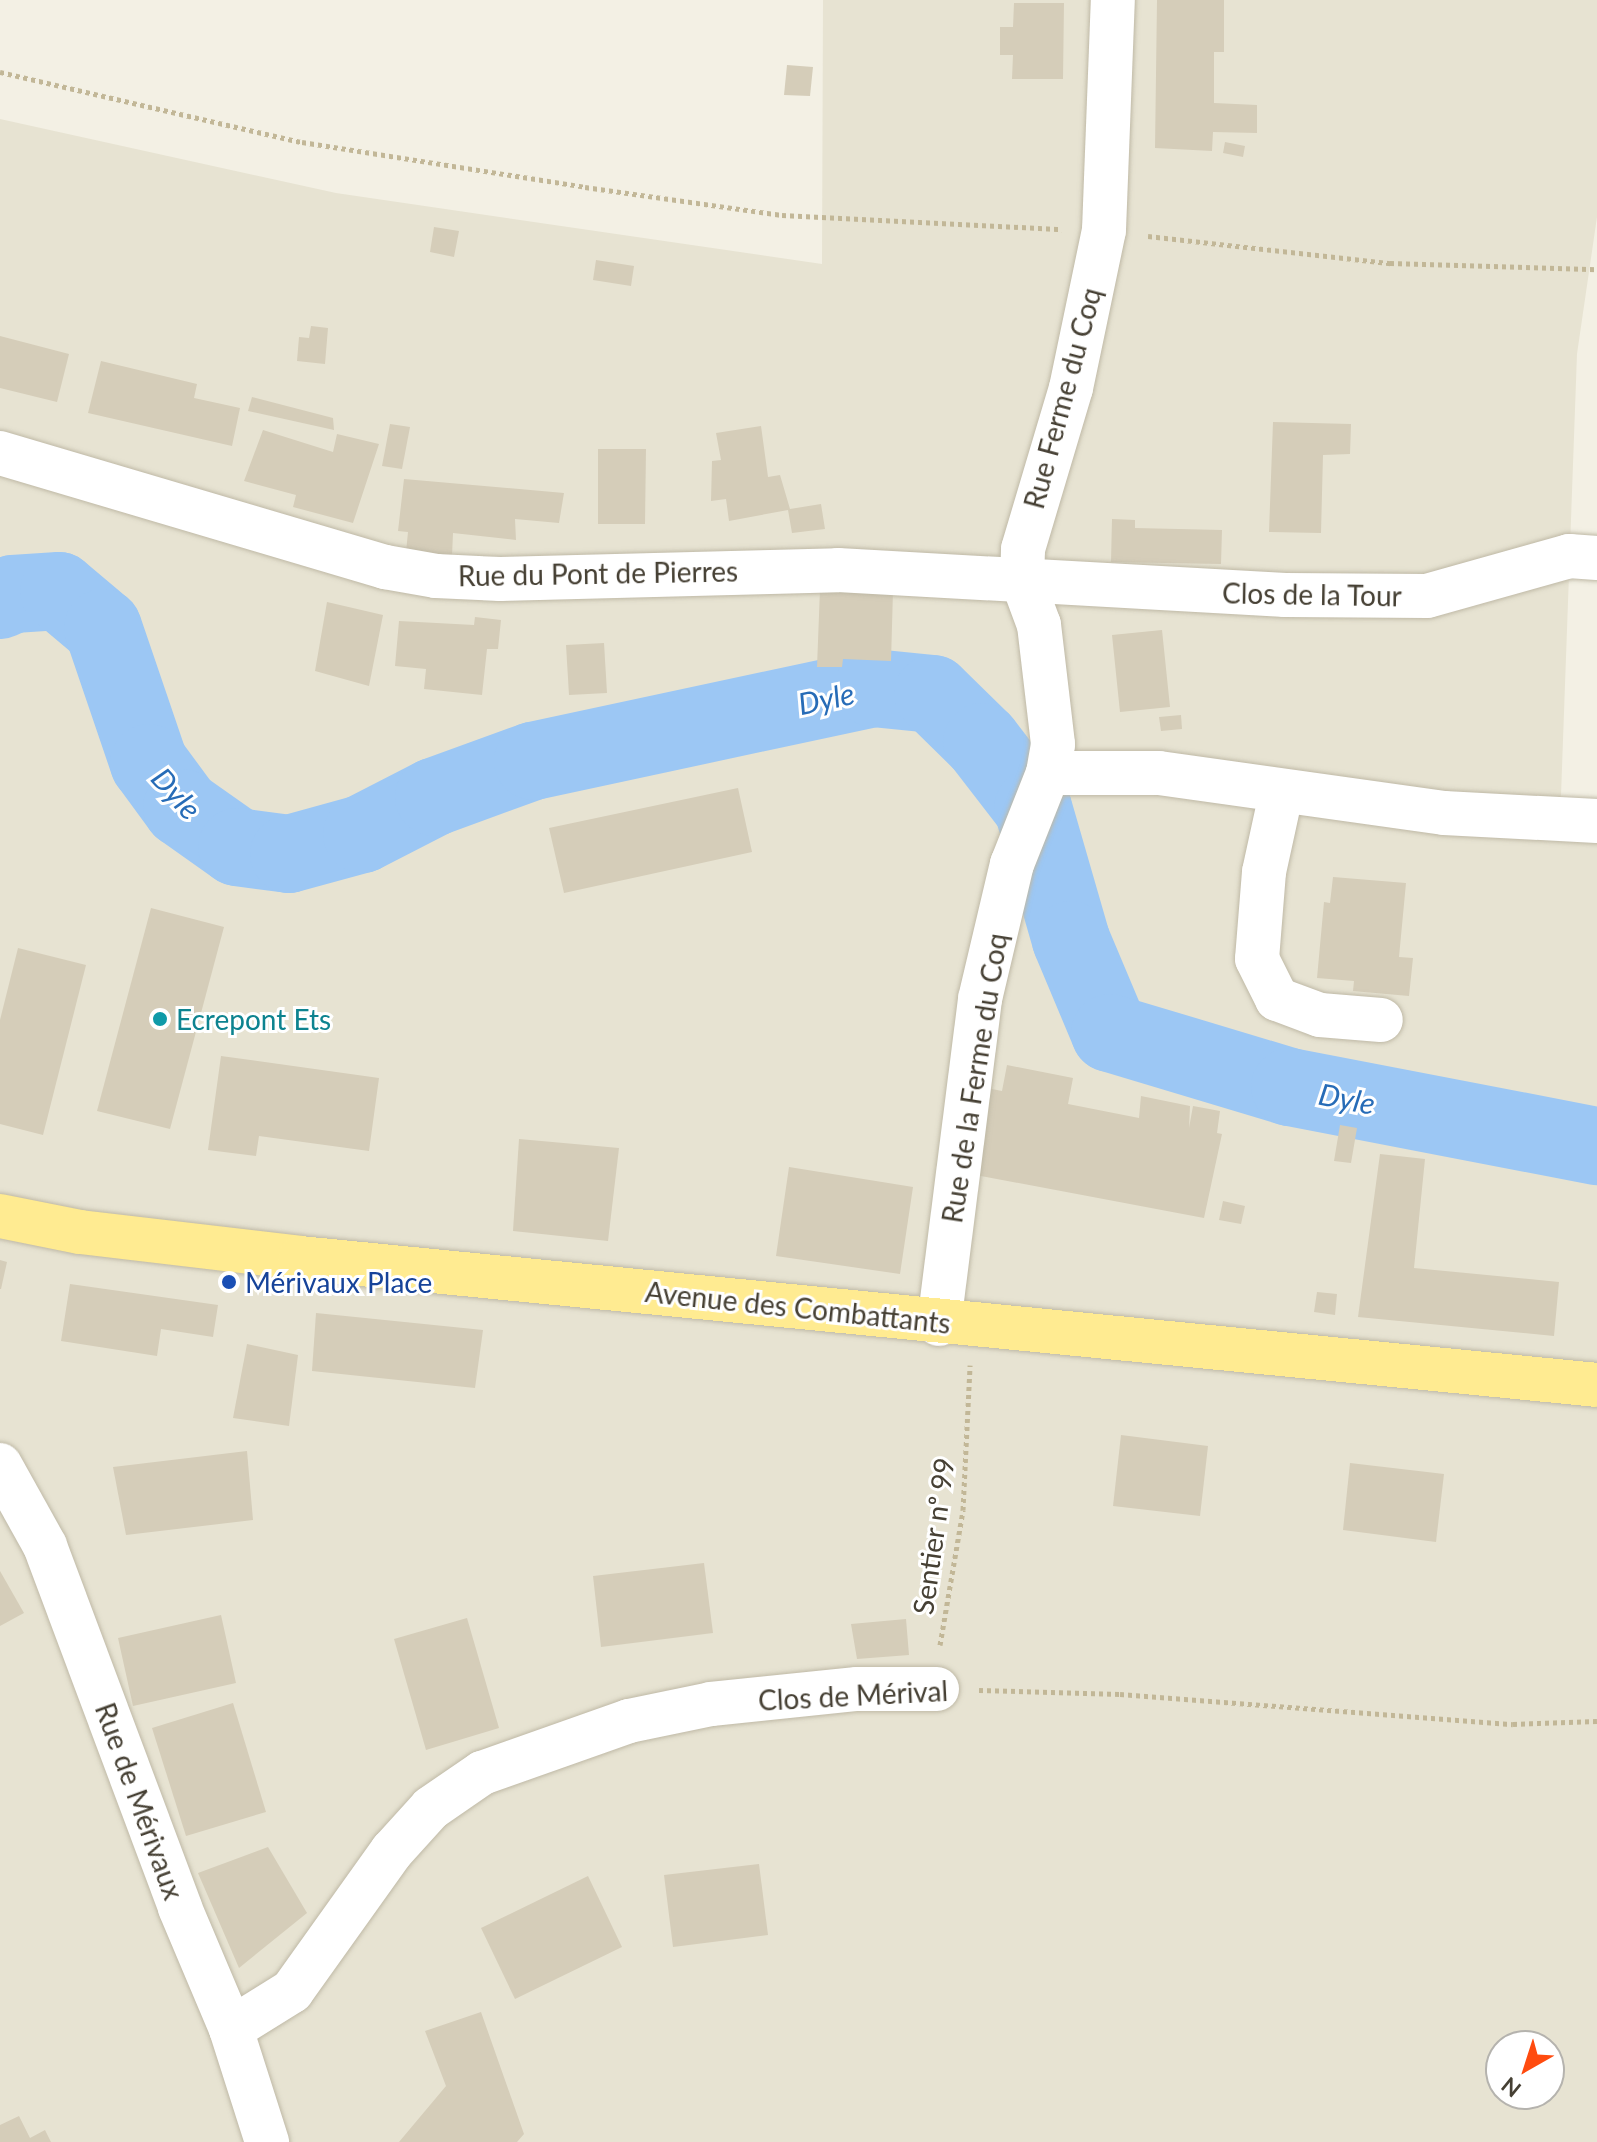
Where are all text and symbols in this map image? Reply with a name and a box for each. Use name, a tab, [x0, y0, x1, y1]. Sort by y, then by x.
street label: Rue Ferme du Coq	[1016, 284, 1108, 512]
street label: Rue du Pont de Pierres	[458, 554, 738, 592]
street label: Clos de la Tour	[1221, 576, 1403, 612]
water label: Dyle	[795, 675, 857, 721]
water label: Dyle	[145, 760, 209, 826]
street label: Rue de la Ferme du Coq	[934, 931, 1014, 1225]
place label: Ecrepont Ets	[176, 1002, 331, 1036]
marker: Ecrepont Ets	[151, 1010, 169, 1028]
water label: Dyle	[1316, 1075, 1378, 1121]
place label: Mérivaux Place	[245, 1265, 432, 1299]
marker: Mérivaux Place	[220, 1273, 238, 1291]
street label: Avenue des Combattants	[644, 1274, 952, 1340]
street label: Sentier nᵒ 99	[905, 1455, 961, 1617]
street label: Clos de Mérival	[757, 1673, 949, 1717]
street label: Rue de Mérivaux	[89, 1698, 191, 1904]
north arrow	[1485, 2030, 1565, 2110]
text: N	[1496, 2072, 1526, 2103]

